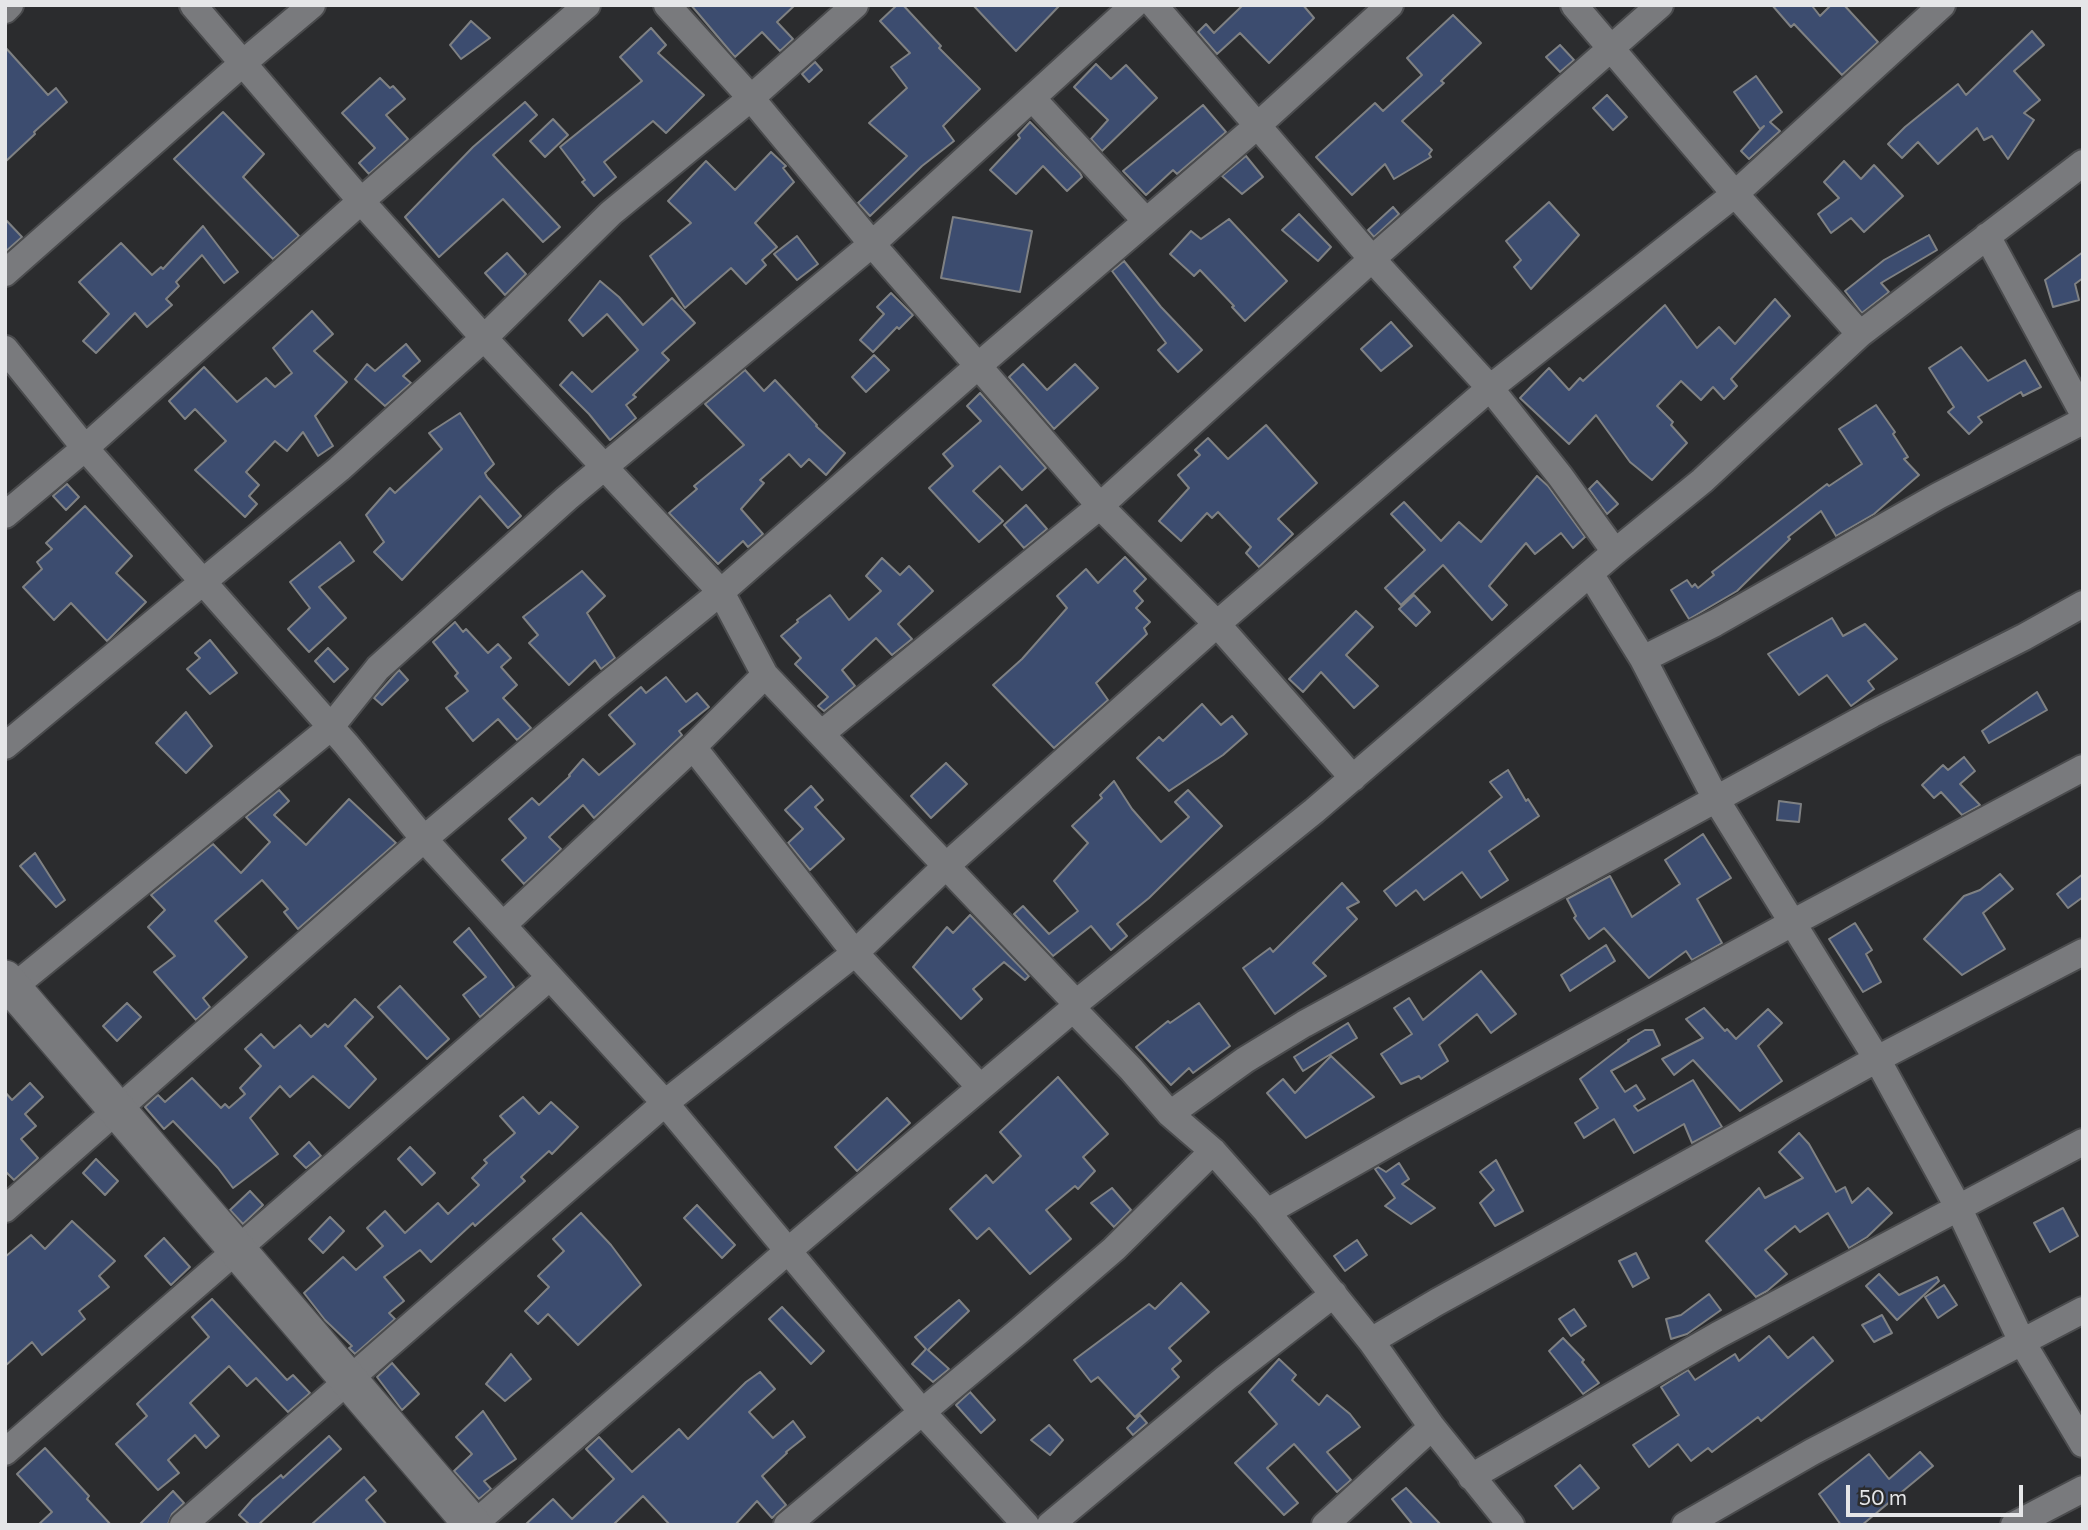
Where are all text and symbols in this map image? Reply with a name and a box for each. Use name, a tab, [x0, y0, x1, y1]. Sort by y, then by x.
scale bar	[1850, 1470, 2027, 1514]
text: 50 m	[1859, 1484, 1907, 1509]

